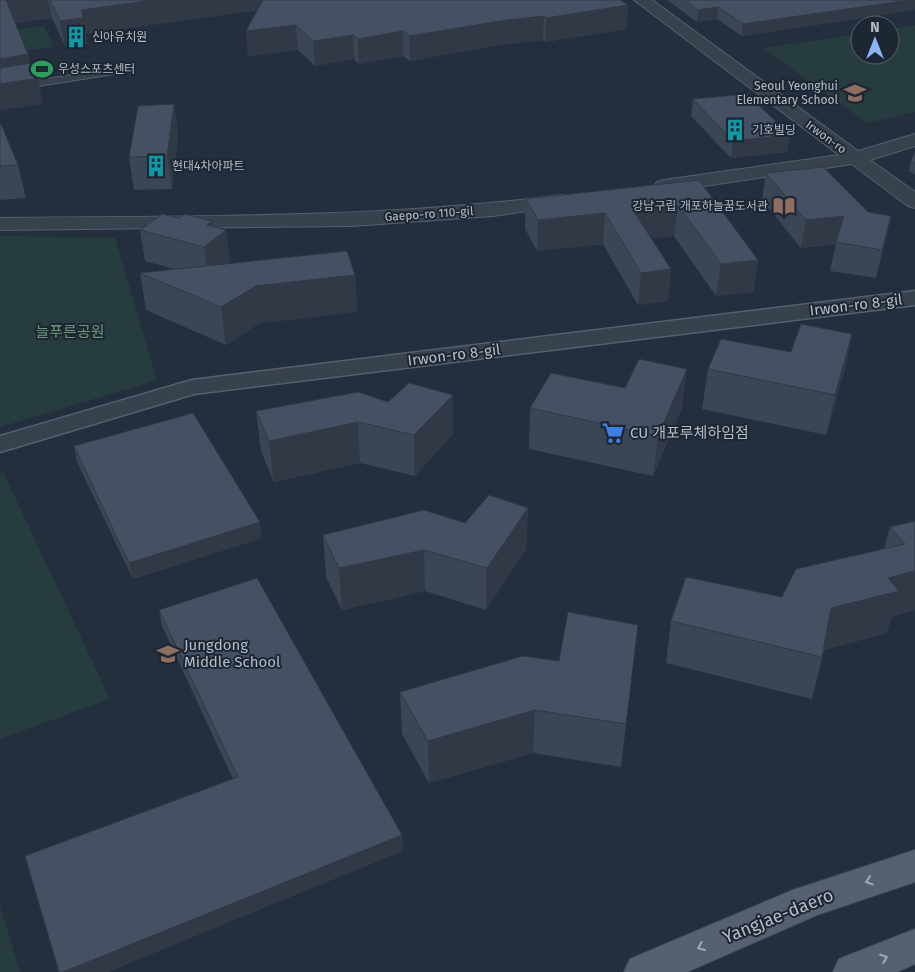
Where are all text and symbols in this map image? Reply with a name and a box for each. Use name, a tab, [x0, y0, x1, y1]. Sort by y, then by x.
north arrow	[850, 15, 900, 65]
text: N	[870, 19, 880, 36]
building icon: 신아유치원	[63, 24, 89, 50]
place label: 신아유치원	[92, 30, 147, 44]
sports icon: 우성스포츠센터	[29, 56, 55, 82]
place label: 우성스포츠센터	[58, 62, 135, 76]
place label: Seoul Yeonghui Elementary School	[736, 79, 838, 107]
school or university icon: Seoul Yeonghui Elementary School	[842, 80, 868, 106]
building icon: 기호빌딩	[722, 117, 748, 143]
street label: Irwon-ro	[803, 118, 849, 156]
place label: 기호빌딩	[752, 123, 796, 137]
building icon: 현대4차아파트	[143, 153, 169, 179]
place label: 현대4차아파트	[172, 159, 245, 173]
library icon: 강남구립 개포하늘꿈도서관	[771, 193, 797, 219]
place label: 강남구립 개포하늘꿈도서관	[632, 199, 768, 213]
street label: Gaepo-ro 110-gil	[384, 204, 474, 224]
street label: Irwon-ro 8-gil	[809, 290, 904, 320]
park label: 늘푸른공원	[35, 323, 105, 341]
street label: Irwon-ro 8-gil	[407, 340, 502, 370]
supermarket icon: CU 개포루체하임점	[600, 420, 626, 446]
place label: CU 개포루체하임점	[630, 424, 749, 442]
place label: Jungdong Middle School	[184, 636, 281, 671]
school or university icon: Jungdong Middle School	[155, 641, 181, 667]
one-way arrow	[865, 876, 873, 886]
street label: Yangjae-daero	[719, 884, 837, 948]
one-way arrow	[697, 941, 706, 952]
one-way arrow	[879, 954, 887, 964]

